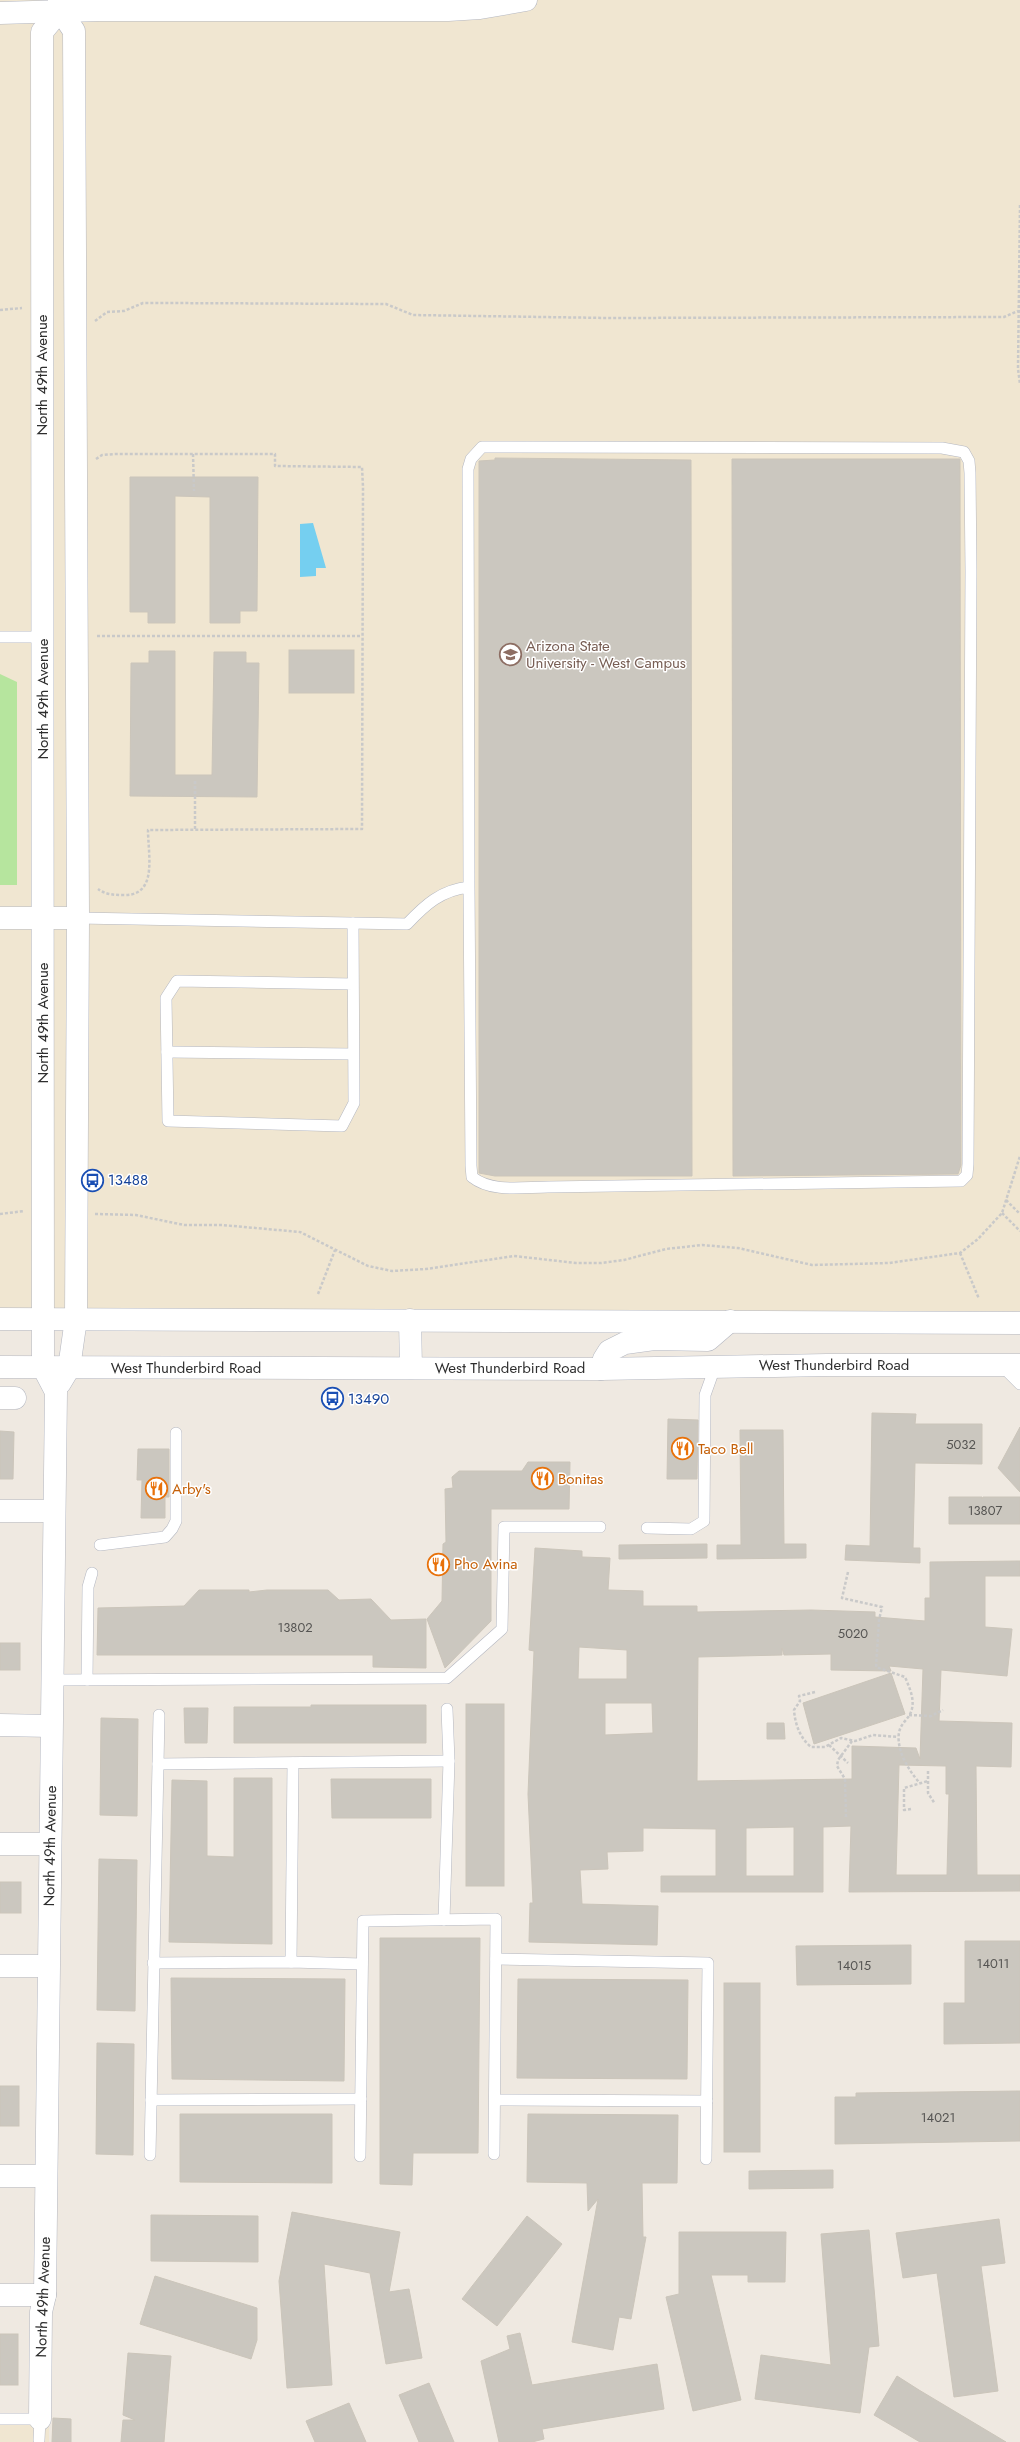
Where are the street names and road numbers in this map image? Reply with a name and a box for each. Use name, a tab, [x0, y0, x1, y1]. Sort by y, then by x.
street label: North 49th Avenue	[31, 314, 53, 436]
street label: North 49th Avenue	[32, 638, 54, 760]
street label: North 49th Avenue	[32, 962, 54, 1084]
street label: West Thunderbird Road	[759, 1354, 909, 1376]
street label: West Thunderbird Road	[111, 1357, 261, 1379]
street label: West Thunderbird Road	[435, 1357, 585, 1379]
street label: North 49th Avenue	[38, 1785, 62, 1907]
street label: North 49th Avenue	[30, 2236, 56, 2358]

